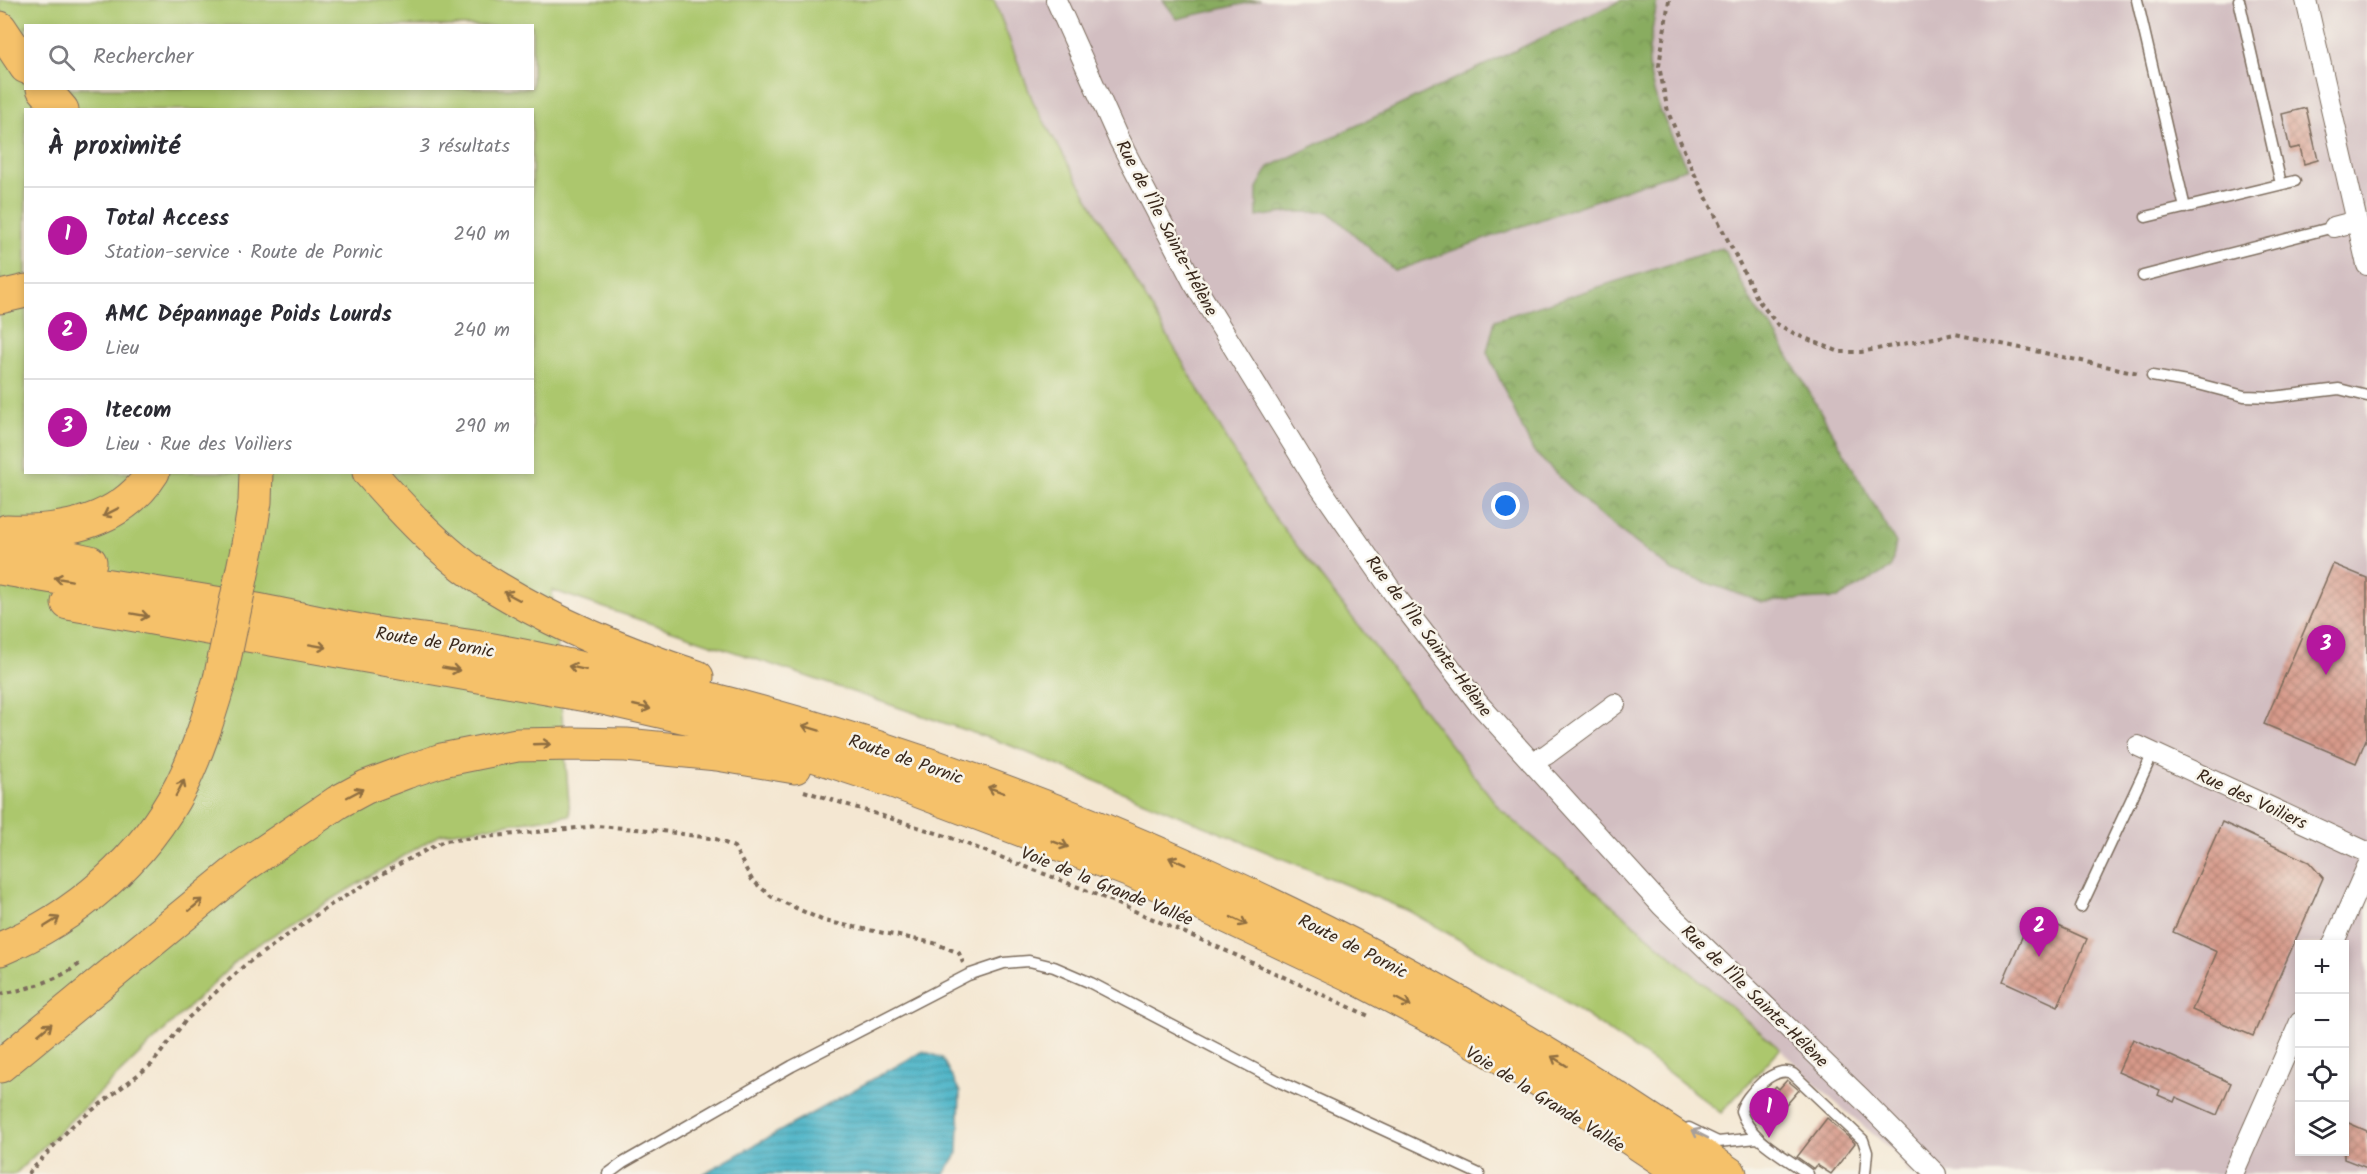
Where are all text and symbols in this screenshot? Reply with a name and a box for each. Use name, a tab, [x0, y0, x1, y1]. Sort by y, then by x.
search box	[24, 24, 534, 90]
text: Rechercher	[93, 40, 193, 75]
icon: search	[45, 41, 78, 74]
text: À proximité	[48, 126, 180, 168]
text: 3 résultats	[419, 131, 510, 163]
street label: Rue de l'Île Sainte-Hélène	[1107, 135, 1225, 322]
text: Total Access	[105, 202, 229, 237]
text: 1	[64, 219, 71, 251]
text: 240 m	[453, 219, 510, 251]
text: Station-service · Route de Pornic	[105, 237, 383, 269]
text: AMC Dépannage Poids Lourds	[105, 298, 392, 333]
text: 2	[62, 315, 73, 347]
text: 240 m	[453, 315, 510, 347]
text: Lieu	[105, 333, 139, 365]
text: Itecom	[105, 394, 171, 429]
text: 3	[62, 411, 73, 443]
text: 290 m	[455, 411, 510, 443]
text: Lieu · Rue des Voiliers	[105, 429, 292, 461]
your location	[1491, 491, 1520, 520]
one-way arrow	[103, 507, 121, 518]
street label: Rue de l'Île Sainte-Hélène	[1357, 550, 1498, 724]
one-way arrow	[53, 573, 73, 584]
one-way arrow	[503, 590, 521, 601]
one-way arrow	[130, 610, 150, 621]
street label: Route de Pornic	[373, 620, 496, 667]
pin: 3	[2306, 626, 2346, 675]
one-way arrow	[308, 641, 327, 652]
one-way arrow	[568, 661, 587, 673]
one-way arrow	[440, 664, 460, 675]
one-way arrow	[632, 701, 651, 713]
one-way arrow	[802, 721, 821, 732]
street label: Route de Pornic	[844, 727, 967, 794]
one-way arrow	[532, 739, 552, 750]
street label: Rue des Voiliers	[2191, 762, 2312, 839]
one-way arrow	[174, 779, 186, 797]
one-way arrow	[987, 783, 1005, 794]
one-way arrow	[345, 787, 363, 798]
one-way arrow	[1050, 839, 1069, 850]
street label: Voie de la Grande Vallée	[1016, 840, 1197, 935]
one-way arrow	[1168, 855, 1186, 866]
one-way arrow	[188, 899, 204, 912]
street label: Route de Pornic	[1292, 907, 1412, 987]
pin: 2	[2020, 908, 2058, 957]
one-way arrow	[43, 915, 60, 927]
one-way arrow	[1229, 916, 1247, 928]
street label: Rue de l'Île Sainte-Hélène	[1673, 918, 1835, 1076]
map controls	[2295, 940, 2349, 1156]
button: +	[2295, 940, 2349, 994]
button: −	[2295, 994, 2349, 1048]
one-way arrow	[1394, 996, 1411, 1008]
one-way arrow	[37, 1022, 52, 1036]
street label: Voie de la Grande Vallée	[1459, 1039, 1630, 1161]
button: locate	[2295, 1048, 2349, 1102]
one-way arrow	[1551, 1055, 1567, 1067]
pin: 1	[1750, 1088, 1788, 1138]
button: layers	[2295, 1102, 2349, 1156]
one-way arrow	[1692, 1128, 1709, 1140]

